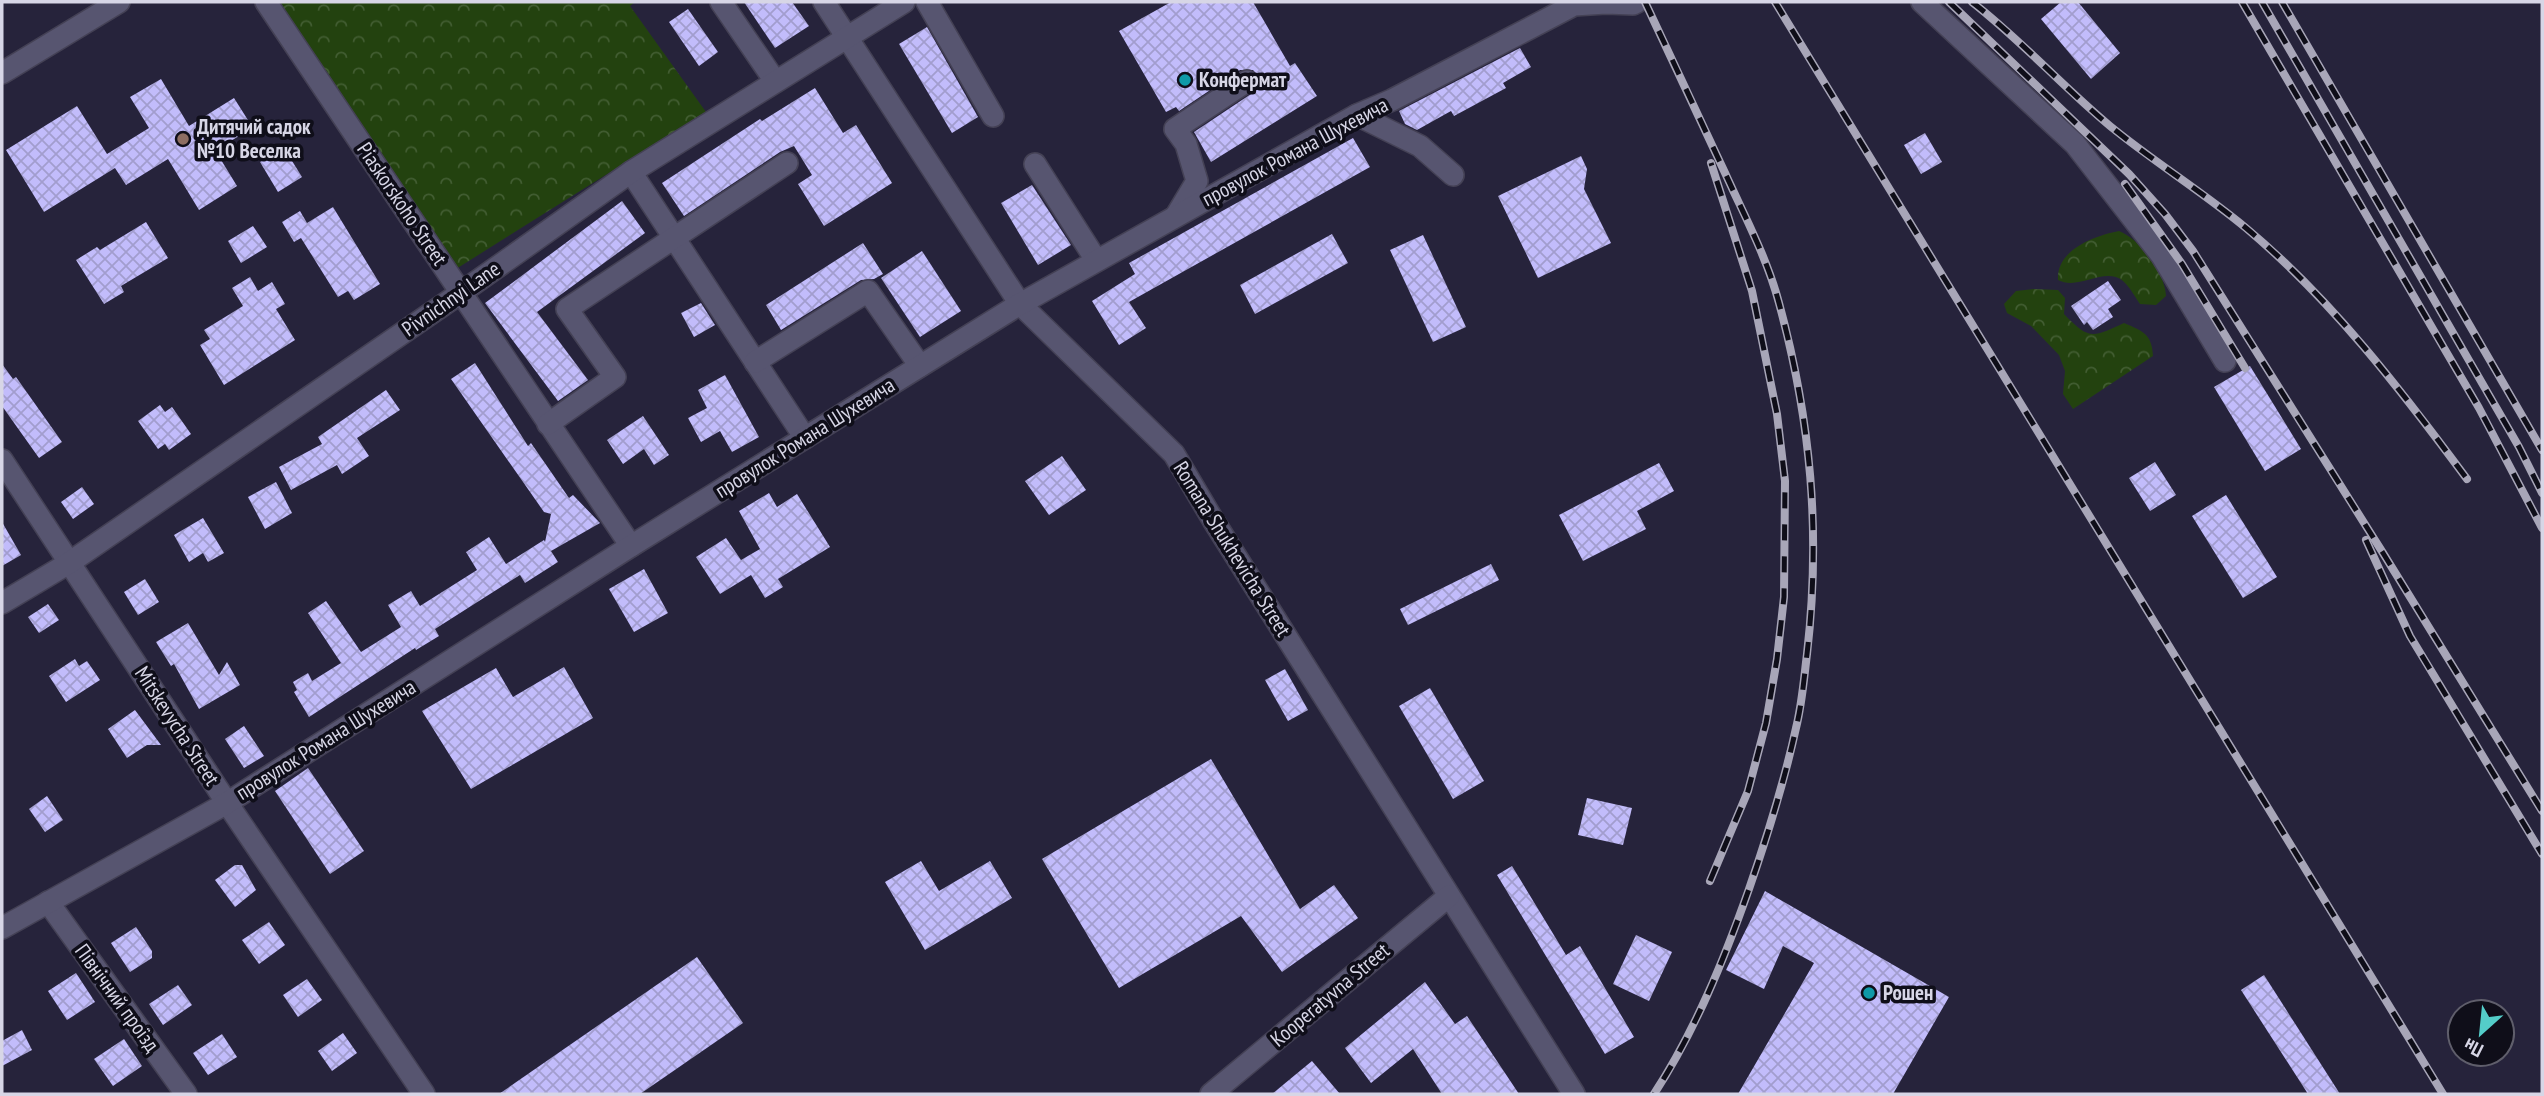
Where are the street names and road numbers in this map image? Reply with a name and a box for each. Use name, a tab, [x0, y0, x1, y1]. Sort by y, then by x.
street label: провулок Романа Шухевича	[1197, 91, 1392, 212]
street label: Piaskorskoho Street	[351, 137, 454, 271]
street label: Pivnichnyi Lane	[396, 255, 505, 342]
street label: провулок Романа Шухевича	[710, 371, 900, 504]
street label: Romana Shukhevicha Street	[1168, 456, 1297, 641]
street label: Mitskevycha Street	[129, 661, 226, 790]
street label: провулок Романа Шухевича	[231, 673, 421, 806]
street label: Kooperatyvna Street	[1265, 937, 1395, 1052]
street label: Північний проїзд	[69, 938, 166, 1057]

